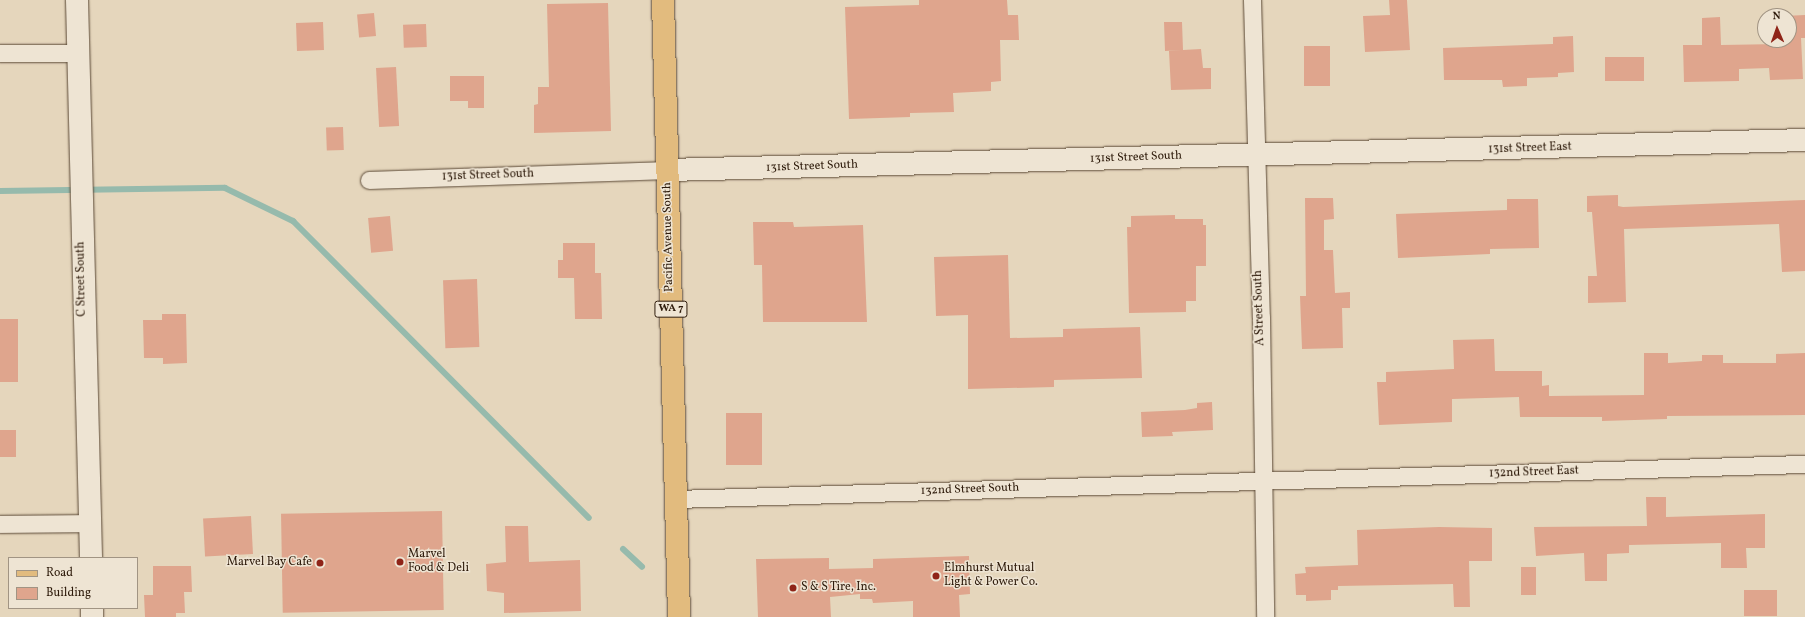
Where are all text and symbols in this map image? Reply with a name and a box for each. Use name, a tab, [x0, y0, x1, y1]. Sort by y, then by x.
north arrow	[1757, 8, 1797, 48]
text: N	[1772, 9, 1781, 24]
street label: 131st Street East	[1488, 140, 1572, 158]
street label: 131st Street South	[1090, 149, 1182, 167]
street label: 131st Street South	[766, 158, 858, 176]
street label: 131st Street South	[442, 167, 534, 185]
street label: Pacific Avenue South	[661, 182, 677, 292]
street label: C Street South	[74, 241, 90, 317]
street label: A Street South	[1251, 270, 1269, 346]
road number: WA 7	[654, 300, 688, 318]
street label: 132nd Street East	[1489, 464, 1579, 482]
street label: 132nd Street South	[920, 481, 1020, 499]
place label: Marvel Food & Deli	[408, 548, 469, 576]
place label: Marvel Bay Cafe	[226, 556, 312, 570]
legend	[8, 557, 138, 609]
marker: Marvel Food & Deli	[395, 557, 405, 567]
marker: Marvel Bay Cafe	[315, 558, 325, 568]
place label: Elmhurst Mutual Light & Power Co.	[944, 562, 1038, 590]
text: Road	[46, 565, 73, 581]
marker: Elmhurst Mutual Light & Power Co.	[931, 571, 941, 581]
place label: S & S Tire, Inc.	[801, 581, 876, 595]
marker: S & S Tire, Inc.	[788, 583, 798, 593]
text: Building	[46, 585, 91, 601]

